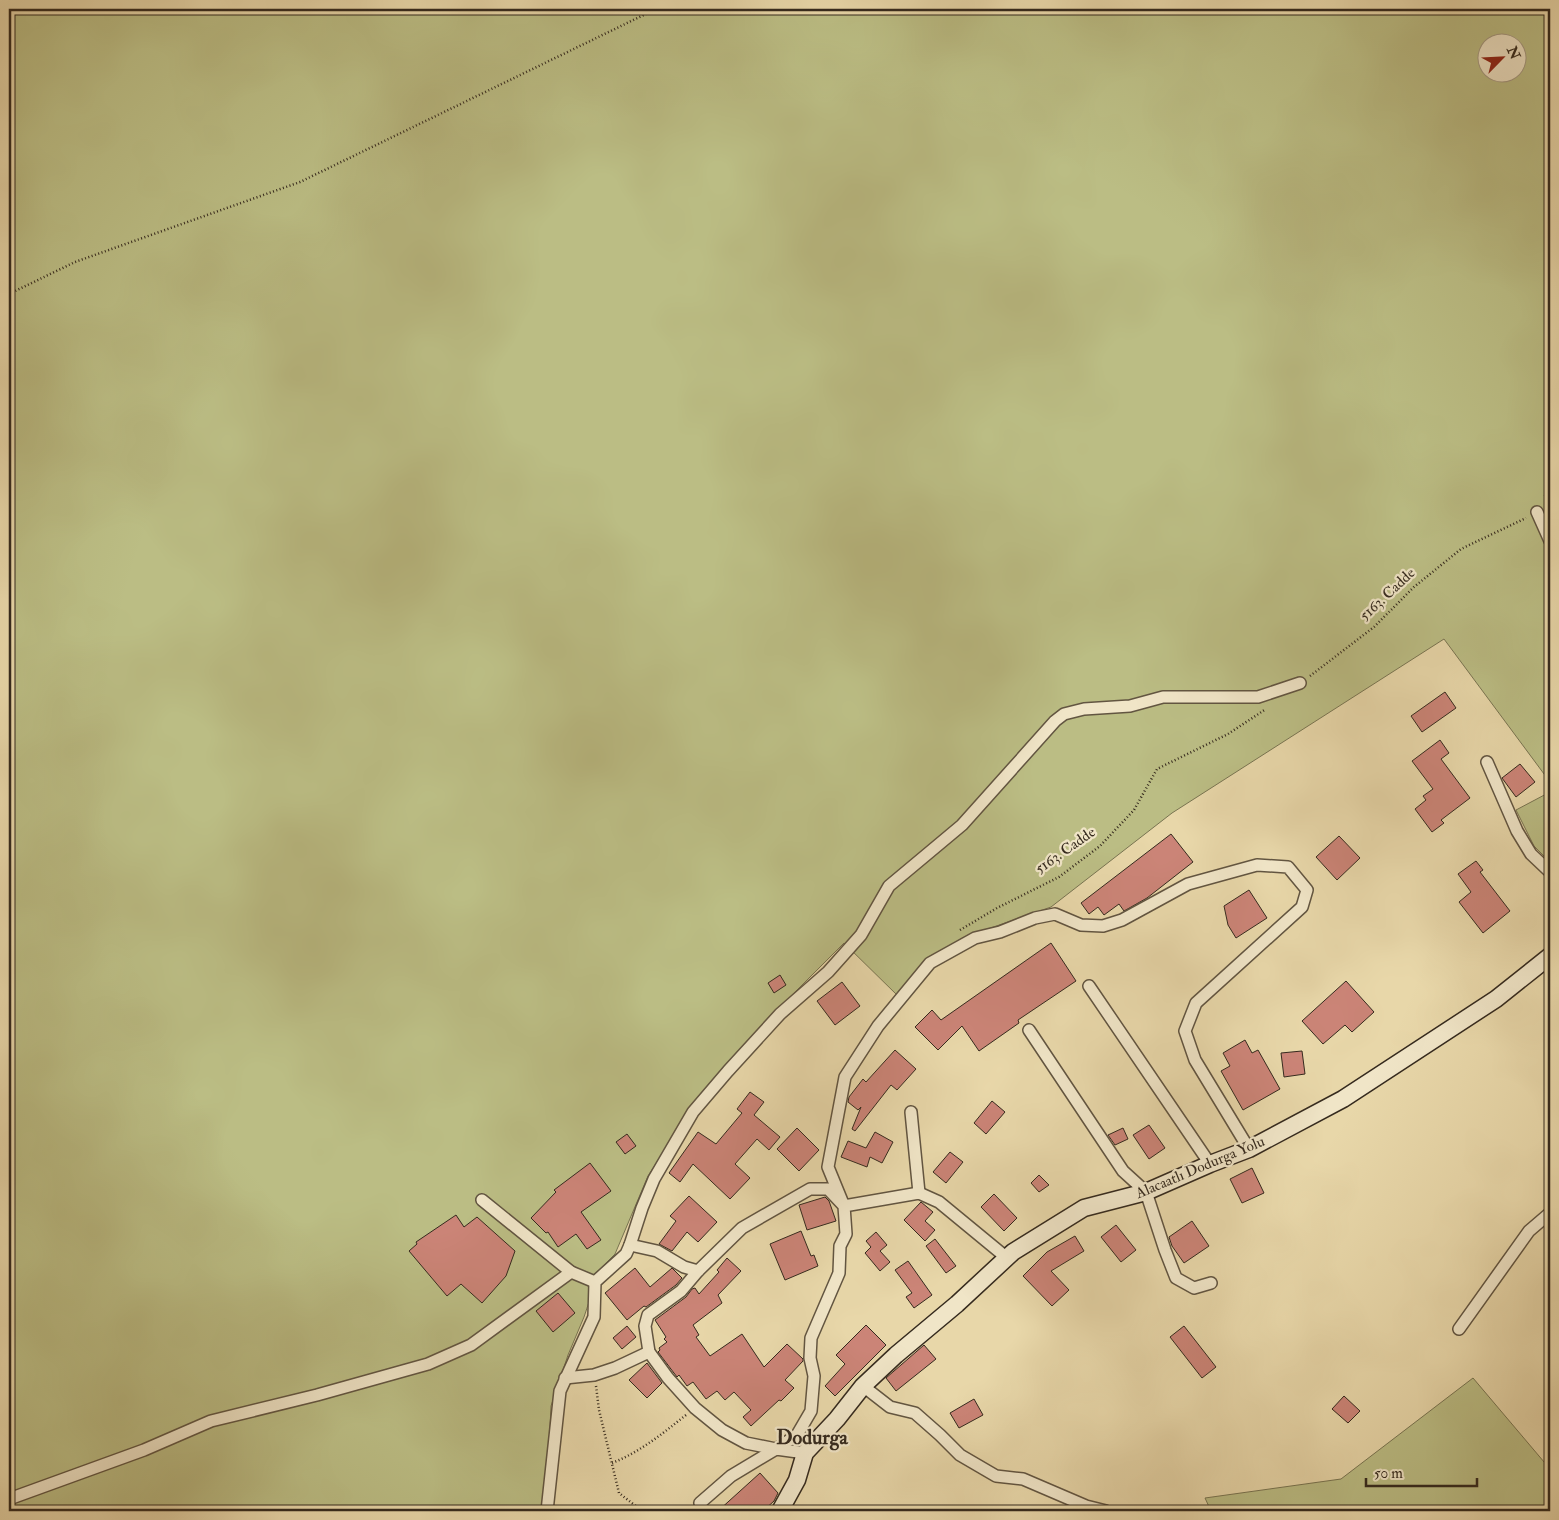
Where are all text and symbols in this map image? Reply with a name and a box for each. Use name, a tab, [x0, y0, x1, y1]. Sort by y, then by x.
north arrow	[1476, 32, 1526, 82]
text: N	[1503, 43, 1524, 63]
street label: 5163. Cadde	[1355, 564, 1419, 625]
street label: 5163. Cadde	[1031, 823, 1099, 878]
street label: Alacaatlı Dodurga Yolu	[1132, 1132, 1268, 1204]
district label: Dodurga	[776, 1425, 849, 1451]
scale bar	[1366, 1455, 1478, 1487]
text: 50 m	[1374, 1464, 1403, 1483]

